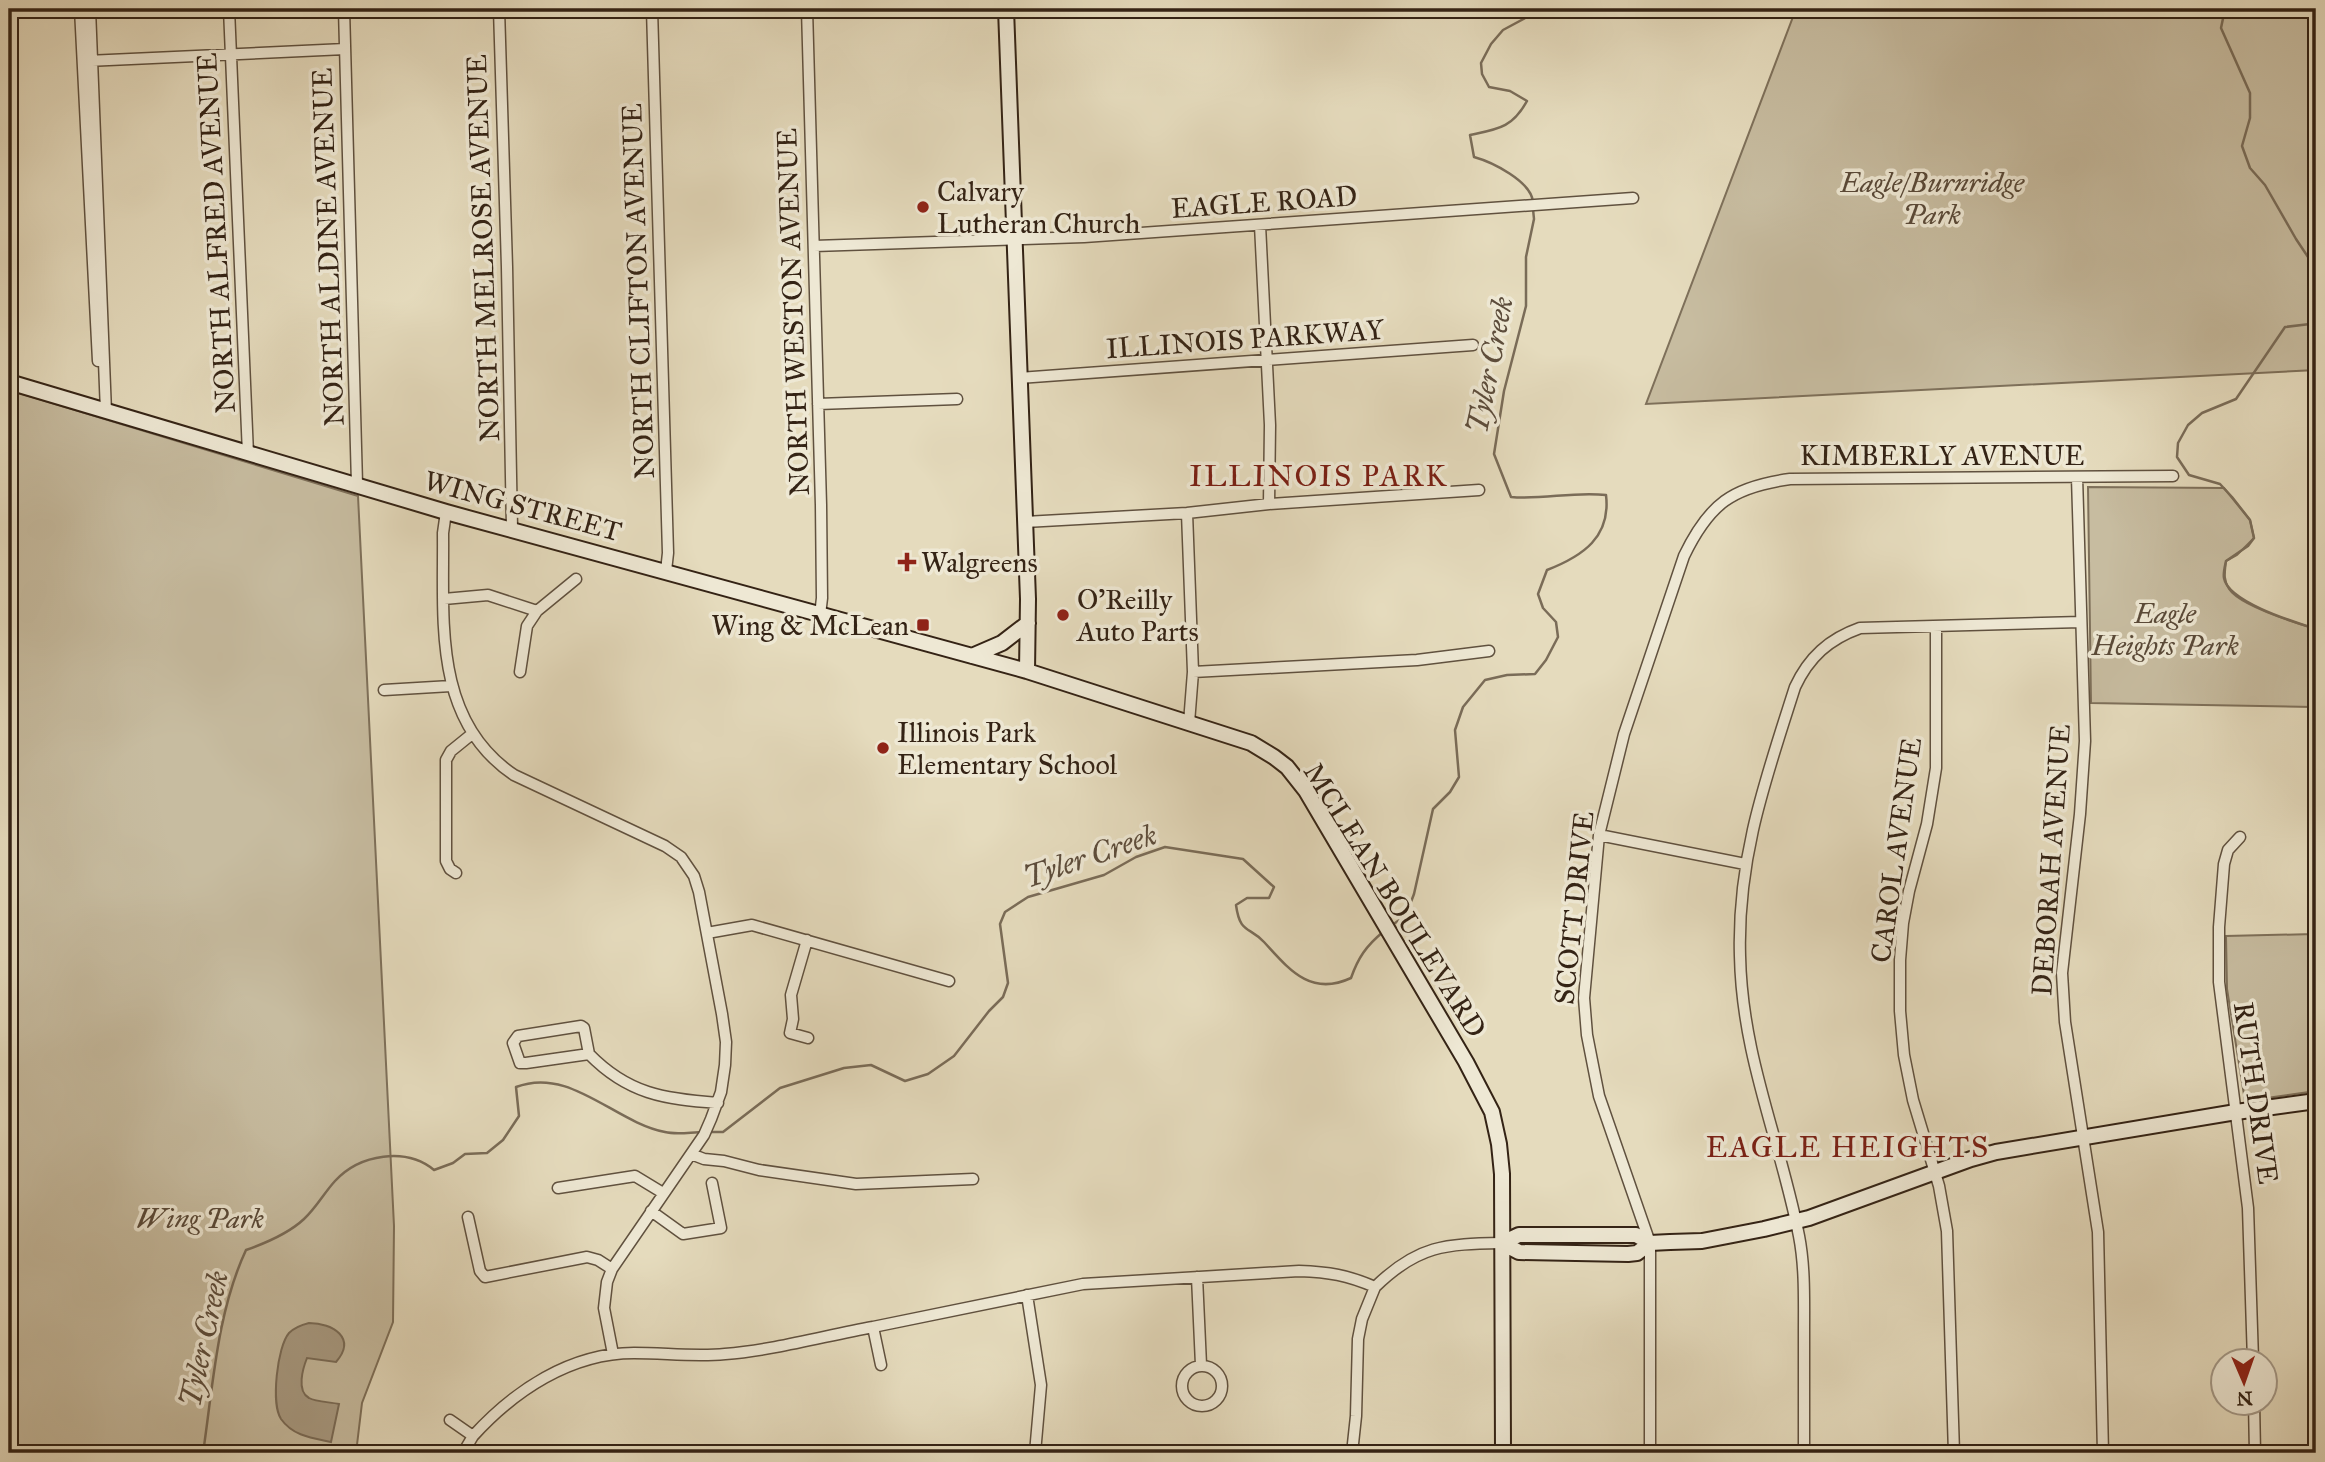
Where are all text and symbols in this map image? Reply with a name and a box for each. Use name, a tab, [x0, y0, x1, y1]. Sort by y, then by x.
street label: NORTH ALFRED AVENUE	[189, 52, 243, 414]
street label: NORTH MELROSE AVENUE	[459, 54, 507, 442]
street label: NORTH ALDINE AVENUE	[304, 67, 352, 427]
street label: NORTH CLIFTON AVENUE	[614, 103, 662, 479]
street label: NORTH WESTON AVENUE	[769, 127, 817, 497]
park label: Eagle/Burnridge Park	[1839, 165, 2025, 232]
place label: Calvary Lutheran Church	[937, 174, 1141, 241]
street label: EAGLE ROAD	[1170, 178, 1358, 226]
marker: Calvary Lutheran Church	[915, 199, 931, 215]
water label: Tyler Creek	[1459, 294, 1521, 436]
street label: ILLINOIS PARKWAY	[1105, 312, 1386, 366]
street label: KIMBERLY AVENUE	[1800, 438, 2084, 473]
district label: ILLINOIS PARK	[1189, 458, 1449, 494]
street label: WING STREET	[421, 463, 625, 549]
place label: Walgreens	[921, 545, 1038, 580]
marker: Walgreens	[899, 554, 915, 570]
place label: O'Reilly Auto Parts	[1076, 582, 1199, 649]
park label: Eagle Heights Park	[2090, 596, 2239, 663]
marker: O'Reilly Auto Parts	[1055, 607, 1071, 623]
place label: Wing & McLean	[711, 608, 909, 643]
marker: Wing & McLean	[915, 617, 931, 633]
place label: Illinois Park Elementary School	[897, 715, 1118, 782]
street label: DEBORAH AVENUE	[2024, 723, 2078, 997]
street label: CAROL AVENUE	[1863, 735, 1929, 965]
marker: Illinois Park Elementary School	[875, 740, 891, 756]
street label: MCLEAN BOULEVARD	[1296, 756, 1494, 1044]
street label: SCOTT DRIVE	[1546, 810, 1602, 1006]
water label: Tyler Creek	[1019, 816, 1161, 896]
street label: RUTH DRIVE	[2226, 1000, 2286, 1186]
district label: EAGLE HEIGHTS	[1706, 1129, 1990, 1165]
park label: Wing Park	[136, 1201, 264, 1236]
water label: Tyler Creek	[172, 1268, 236, 1410]
north arrow	[2210, 1346, 2280, 1416]
text: N	[2236, 1387, 2253, 1410]

